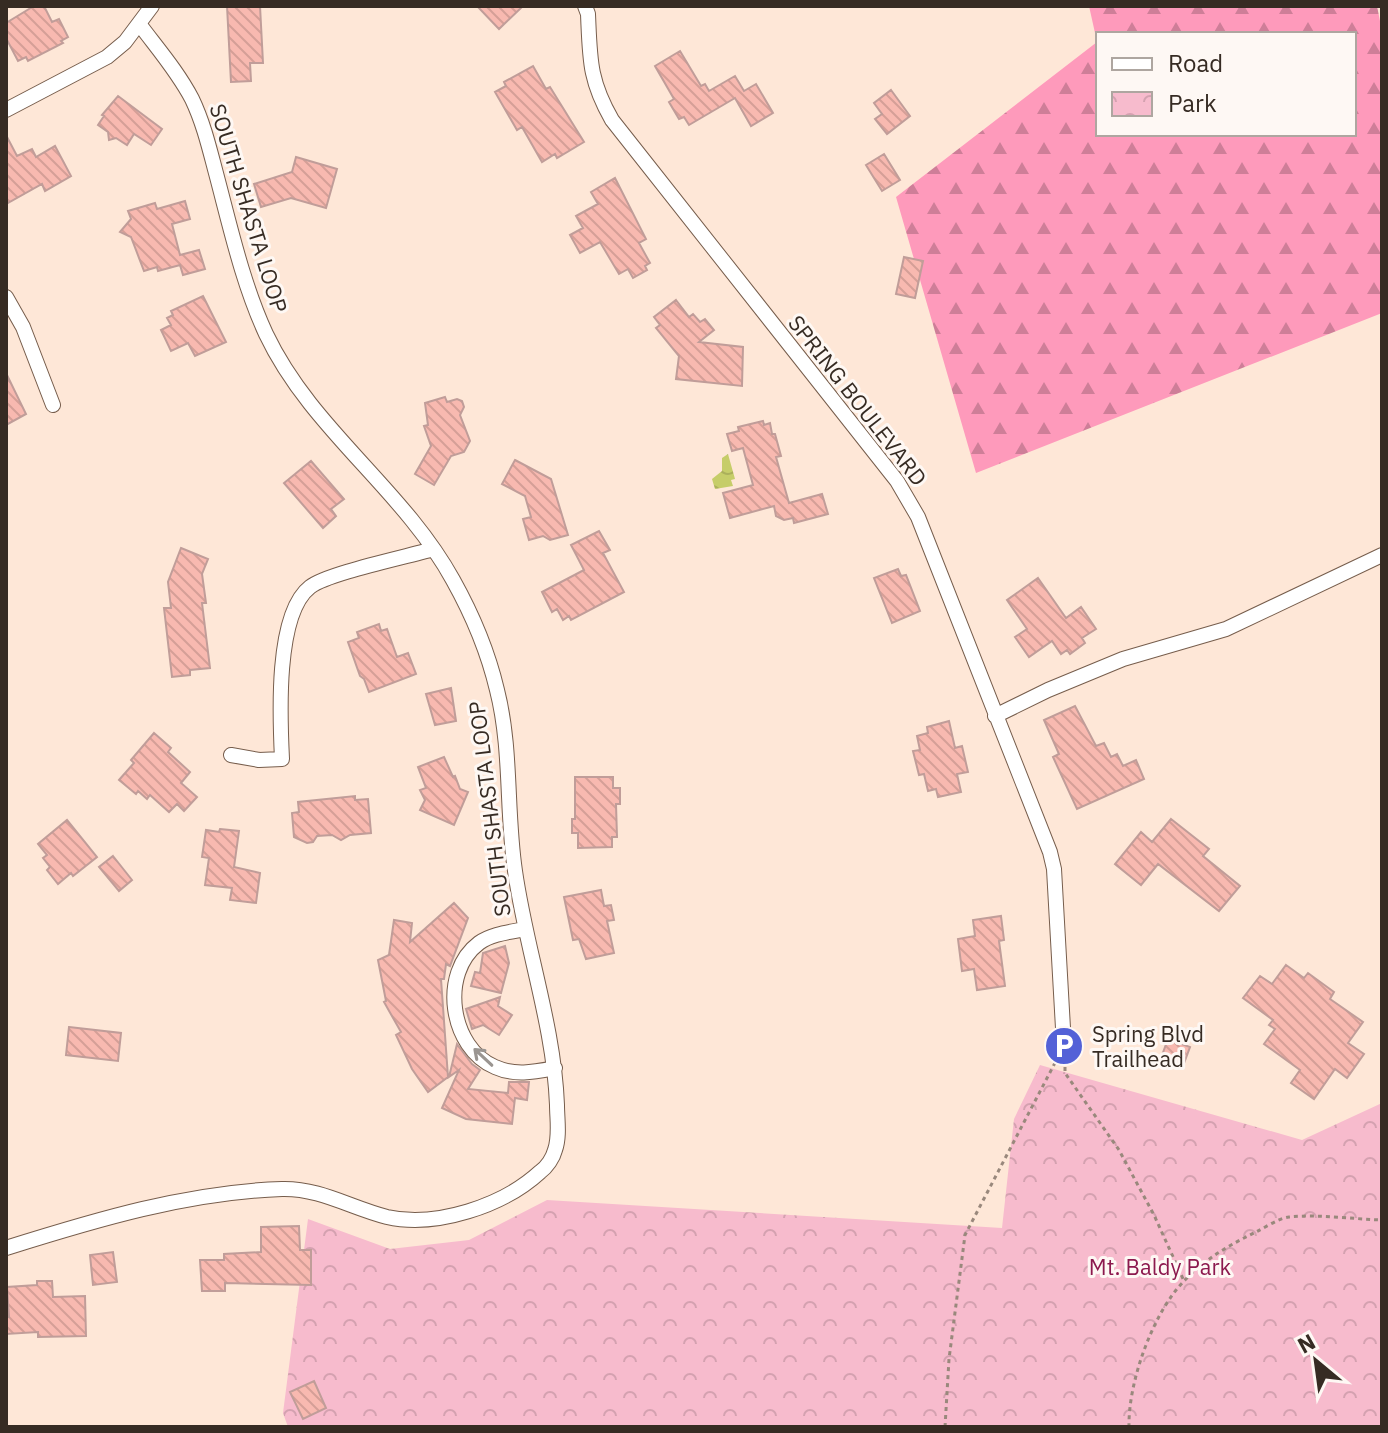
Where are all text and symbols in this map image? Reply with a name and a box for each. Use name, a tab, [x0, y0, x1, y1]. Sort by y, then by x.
legend	[1096, 32, 1356, 136]
text: Road	[1168, 47, 1223, 79]
text: Park	[1168, 87, 1217, 119]
street label: SOUTH SHASTA LOOP	[203, 100, 295, 316]
street label: SPRING BOULEVARD	[782, 309, 934, 491]
street label: SOUTH SHASTA LOOP	[461, 700, 517, 918]
place label: Spring Blvd Trailhead	[1092, 1019, 1204, 1073]
parking icon: Spring Blvd Trailhead	[1043, 1025, 1085, 1067]
one-way arrow	[473, 1049, 493, 1067]
park label: Mt. Baldy Park	[1089, 1252, 1232, 1281]
north arrow	[1276, 1321, 1356, 1401]
text: N	[1292, 1327, 1320, 1360]

